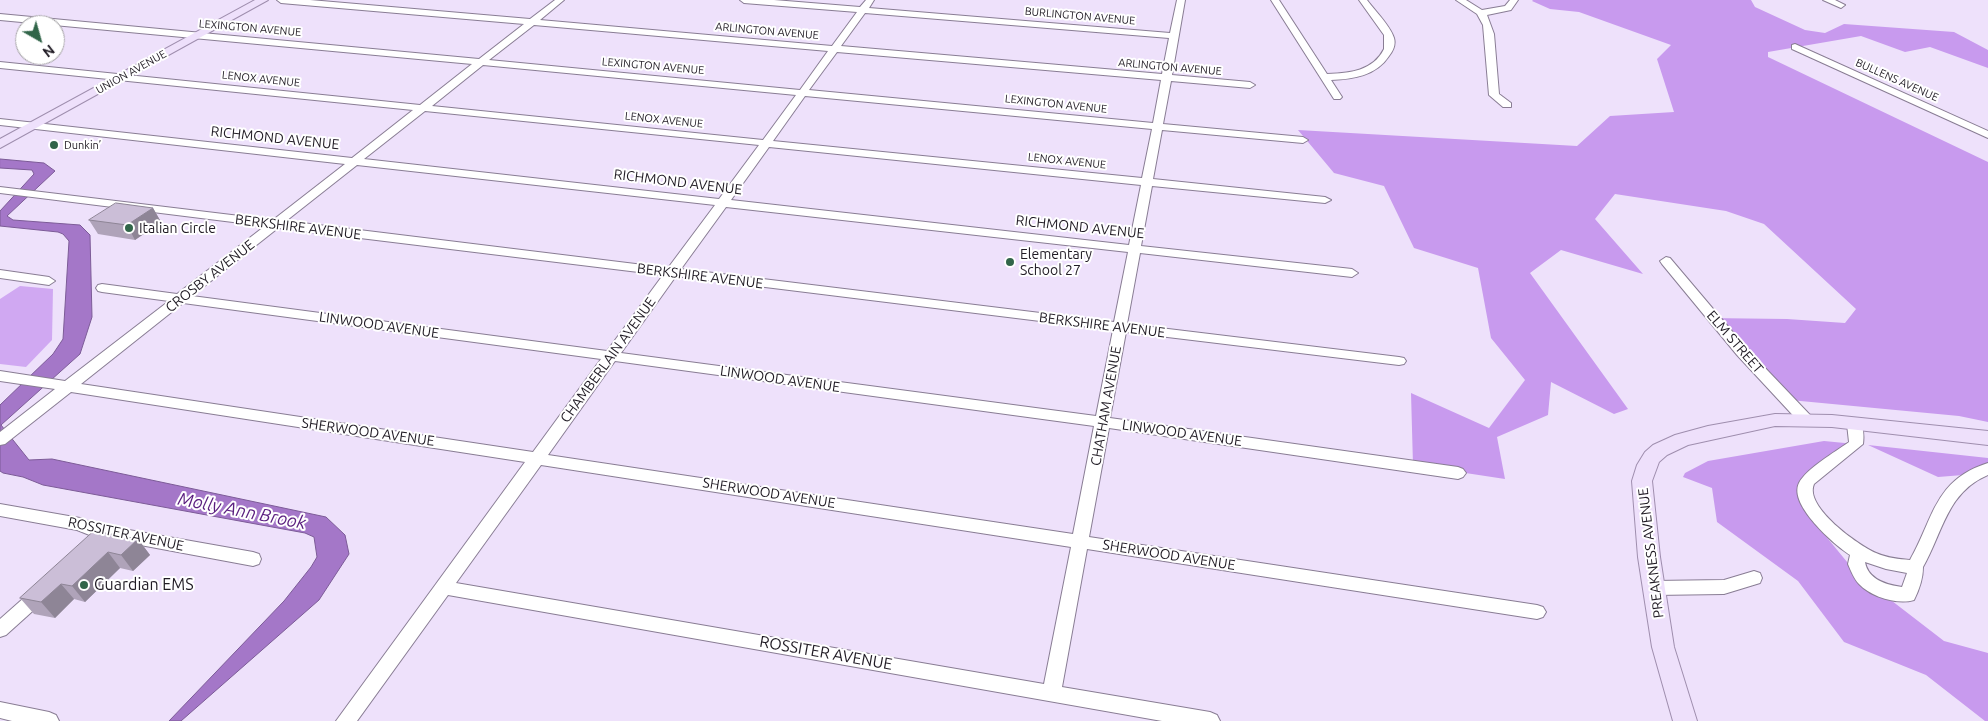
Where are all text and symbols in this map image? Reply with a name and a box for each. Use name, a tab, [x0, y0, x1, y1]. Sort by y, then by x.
street label: BURLINGTON AVENUE	[1024, 5, 1136, 27]
north arrow	[15, 15, 65, 65]
street label: LEXINGTON AVENUE	[198, 17, 302, 39]
street label: ARLINGTON AVENUE	[715, 20, 819, 42]
text: N	[40, 42, 58, 61]
street label: UNION AVENUE	[94, 47, 168, 97]
street label: LEXINGTON AVENUE	[601, 55, 705, 77]
street label: ARLINGTON AVENUE	[1118, 56, 1222, 78]
street label: BULLENS AVENUE	[1854, 56, 1940, 104]
street label: LENOX AVENUE	[221, 68, 301, 90]
street label: LEXINGTON AVENUE	[1004, 92, 1108, 116]
street label: LENOX AVENUE	[624, 109, 704, 131]
street label: RICHMOND AVENUE	[210, 123, 340, 153]
place label: Dunkin’	[64, 138, 101, 152]
marker: Dunkin’	[48, 139, 60, 151]
street label: LENOX AVENUE	[1027, 150, 1107, 172]
street label: RICHMOND AVENUE	[613, 166, 743, 198]
street label: BERKSHIRE AVENUE	[234, 211, 362, 243]
street label: RICHMOND AVENUE	[1015, 212, 1145, 242]
place label: Italian Circle	[139, 220, 216, 236]
marker: Italian Circle	[123, 222, 135, 234]
street label: CROSBY AVENUE	[162, 236, 258, 316]
place label: Elementary School 27	[1020, 246, 1092, 278]
marker: Elementary School 27	[1004, 256, 1016, 268]
street label: BERKSHIRE AVENUE	[636, 260, 764, 292]
street label: CHAMBERLAIN AVENUE	[557, 294, 659, 426]
street label: ELM STREET	[1703, 307, 1767, 377]
street label: LINWOOD AVENUE	[318, 308, 440, 342]
street label: BERKSHIRE AVENUE	[1038, 309, 1166, 341]
street label: CHATHAM AVENUE	[1087, 345, 1125, 467]
street label: LINWOOD AVENUE	[719, 362, 841, 396]
street label: SHERWOOD AVENUE	[301, 414, 435, 450]
street label: LINWOOD AVENUE	[1121, 416, 1243, 450]
street label: SHERWOOD AVENUE	[702, 474, 836, 512]
street label: PREAKNESS AVENUE	[1635, 487, 1667, 619]
water label: Molly Ann Brook	[176, 488, 308, 534]
street label: ROSSITER AVENUE	[67, 514, 185, 554]
street label: SHERWOOD AVENUE	[1102, 536, 1236, 574]
place label: Guardian EMS	[94, 575, 194, 595]
marker: Guardian EMS	[78, 579, 90, 591]
street label: ROSSITER AVENUE	[758, 632, 894, 674]

